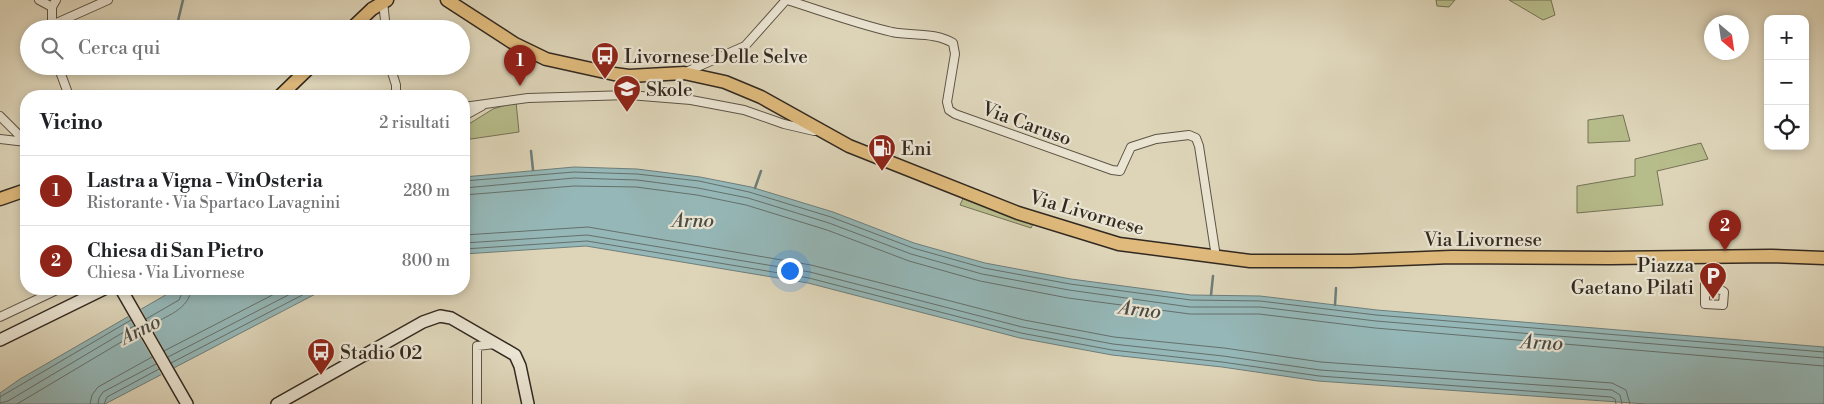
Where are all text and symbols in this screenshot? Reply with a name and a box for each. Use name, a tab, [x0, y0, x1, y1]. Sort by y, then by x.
north arrow	[1704, 15, 1749, 60]
map controls	[1764, 15, 1809, 150]
button: +	[1764, 15, 1809, 60]
search box	[20, 20, 470, 75]
icon: search	[38, 34, 66, 62]
text: Cerca qui	[78, 36, 161, 60]
bus stop icon: Livornese Delle Selve	[590, 41, 620, 80]
pin: 1	[504, 45, 536, 86]
place label: Livornese Delle Selve	[624, 45, 808, 69]
button: −	[1764, 60, 1809, 105]
school or university icon: Skole	[612, 74, 642, 113]
place label: Skole	[646, 78, 693, 102]
street label: Via Caruso	[978, 96, 1075, 151]
button: locate	[1764, 105, 1809, 150]
text: Vicino	[40, 110, 103, 136]
text: 2 risultati	[379, 113, 450, 133]
fuel station icon: Eni	[867, 133, 897, 172]
place label: Eni	[901, 137, 932, 161]
text: Lastra a Vigna - VinOsteria	[87, 169, 323, 193]
text: 1	[52, 181, 60, 201]
text: 280 m	[403, 181, 450, 201]
street label: Via Livornese	[1026, 185, 1147, 241]
text: Ristorante · Via Spartaco Lavagnini	[87, 193, 340, 213]
water label: Arno	[670, 209, 714, 234]
pin: 2	[1709, 210, 1741, 251]
street label: Via Livornese	[1423, 228, 1542, 252]
text: Chiesa di San Pietro	[87, 239, 264, 263]
text: 2	[51, 251, 61, 271]
text: 800 m	[402, 251, 450, 271]
place label: Piazza Gaetano Pilati	[1571, 254, 1694, 300]
your location	[777, 258, 803, 284]
parking icon: Piazza Gaetano Pilati	[1698, 261, 1728, 300]
text: Chiesa · Via Livornese	[87, 263, 245, 283]
water label: Arno	[1115, 295, 1162, 325]
water label: Arno	[114, 310, 165, 352]
water label: Arno	[1518, 330, 1564, 357]
bus stop icon: Stadio 02	[306, 337, 336, 376]
place label: Stadio 02	[340, 341, 422, 365]

